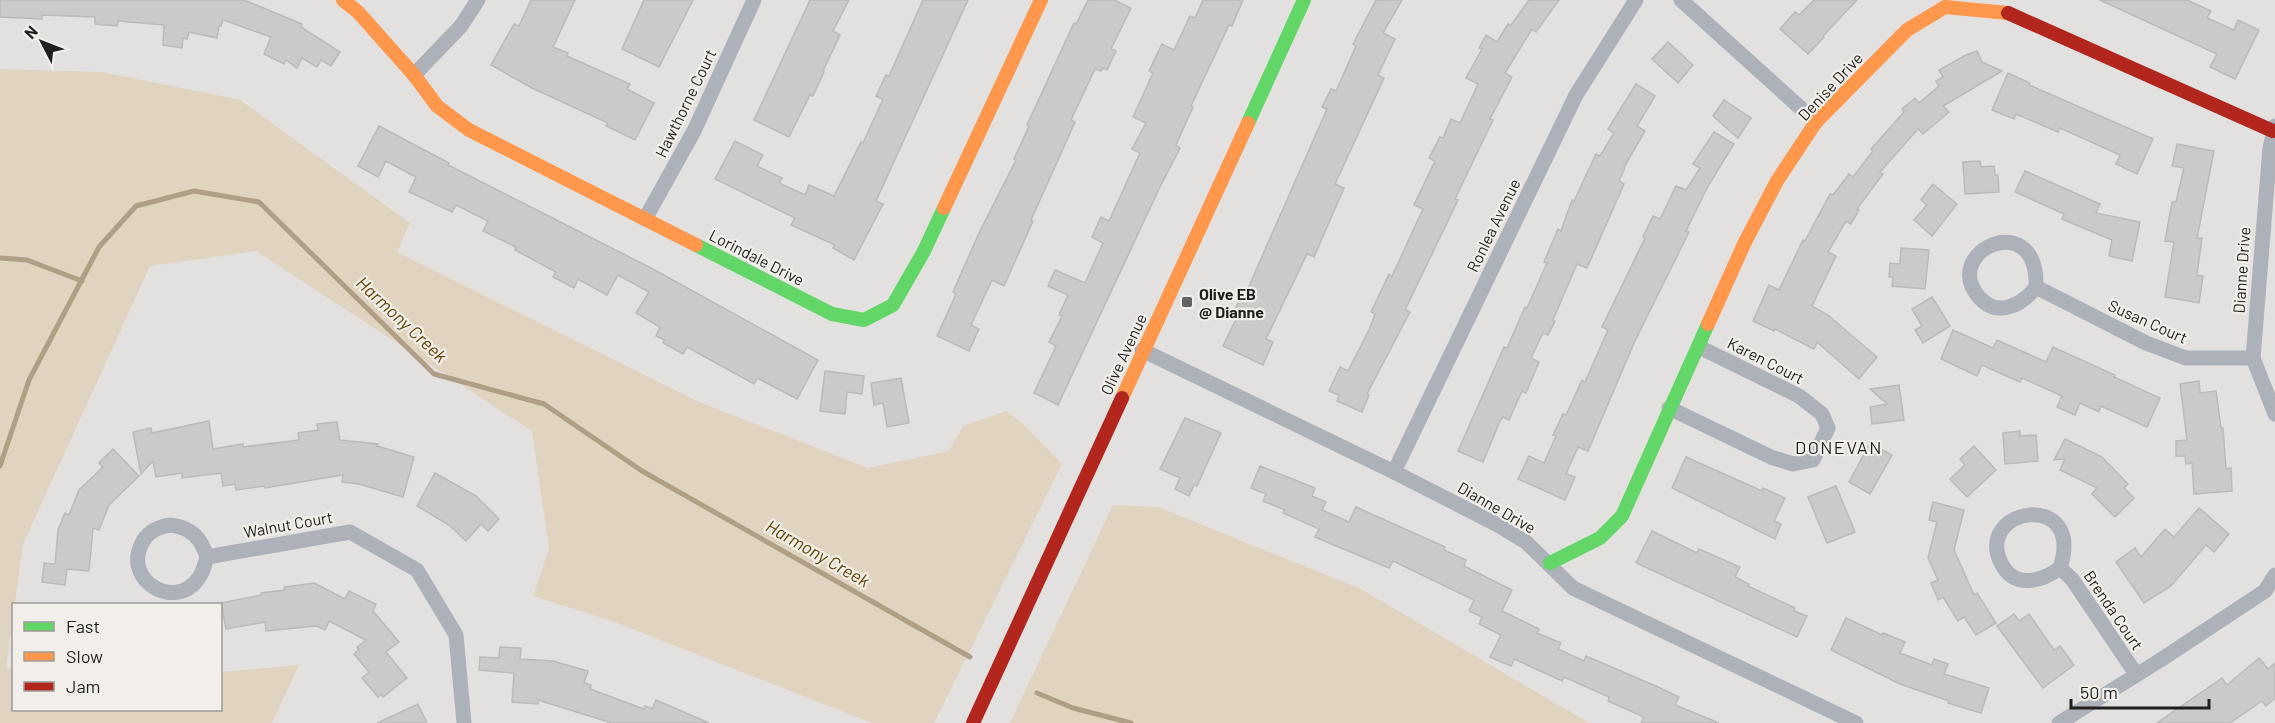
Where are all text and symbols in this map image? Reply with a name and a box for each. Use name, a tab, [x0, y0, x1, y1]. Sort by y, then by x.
north arrow	[12, 12, 72, 72]
text: N	[20, 21, 41, 42]
street label: Hawthorne Court	[651, 46, 719, 160]
street label: Denise Drive	[1794, 48, 1866, 124]
street label: Ronlea Avenue	[1462, 175, 1524, 275]
street label: Lorindale Drive	[706, 225, 808, 289]
street label: Dianne Drive	[2229, 226, 2253, 314]
water label: Harmony Creek	[352, 271, 452, 367]
place label: Olive EB @ Dianne	[1199, 284, 1264, 321]
marker: Olive EB @ Dianne	[1180, 295, 1194, 309]
street label: Susan Court	[2106, 295, 2190, 347]
street label: Olive Avenue	[1096, 310, 1150, 398]
street label: Karen Court	[1725, 333, 1807, 387]
district label: DONEVAN	[1795, 436, 1883, 458]
street label: Dianne Drive	[1455, 477, 1539, 537]
street label: Walnut Court	[242, 507, 334, 541]
water label: Harmony Creek	[762, 514, 874, 592]
street label: Brenda Court	[2080, 567, 2148, 653]
legend	[12, 603, 222, 711]
text: Fast	[66, 615, 100, 637]
text: Slow	[66, 645, 103, 667]
scale bar	[2071, 672, 2209, 710]
text: Jam	[66, 675, 100, 697]
text: 50 m	[2080, 681, 2118, 703]

